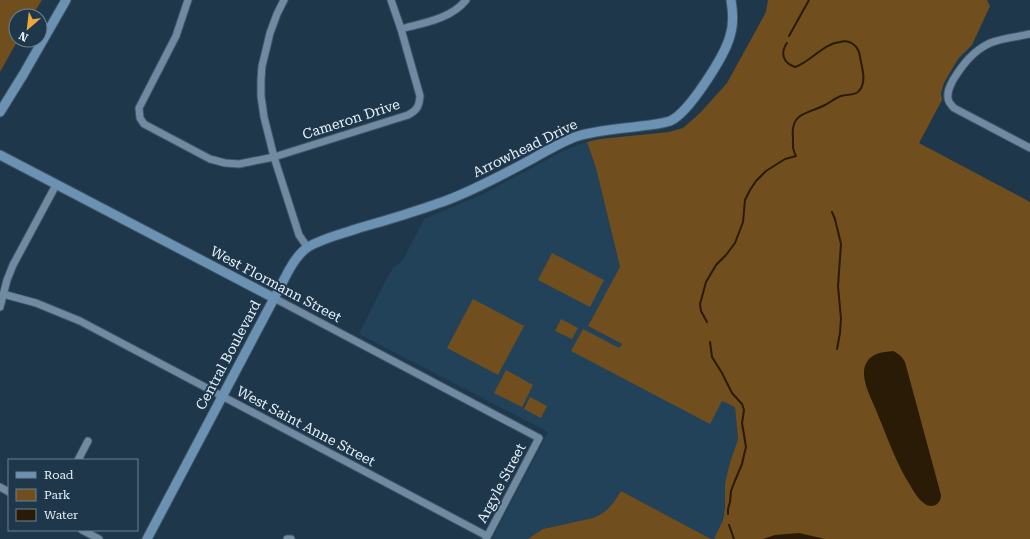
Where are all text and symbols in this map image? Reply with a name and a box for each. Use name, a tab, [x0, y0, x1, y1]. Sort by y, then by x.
north arrow	[8, 8, 48, 48]
text: N	[16, 28, 30, 44]
street label: Cameron Drive	[300, 96, 402, 142]
street label: Arrowhead Drive	[470, 116, 580, 180]
street label: West Flormann Street	[208, 243, 344, 325]
street label: Central Boulevard	[192, 297, 264, 413]
street label: West Saint Anne Street	[234, 383, 378, 469]
street label: Argyle Street	[473, 441, 529, 525]
legend	[8, 459, 138, 531]
text: Road	[44, 468, 74, 482]
text: Park	[44, 488, 71, 502]
text: Water	[44, 508, 78, 522]

